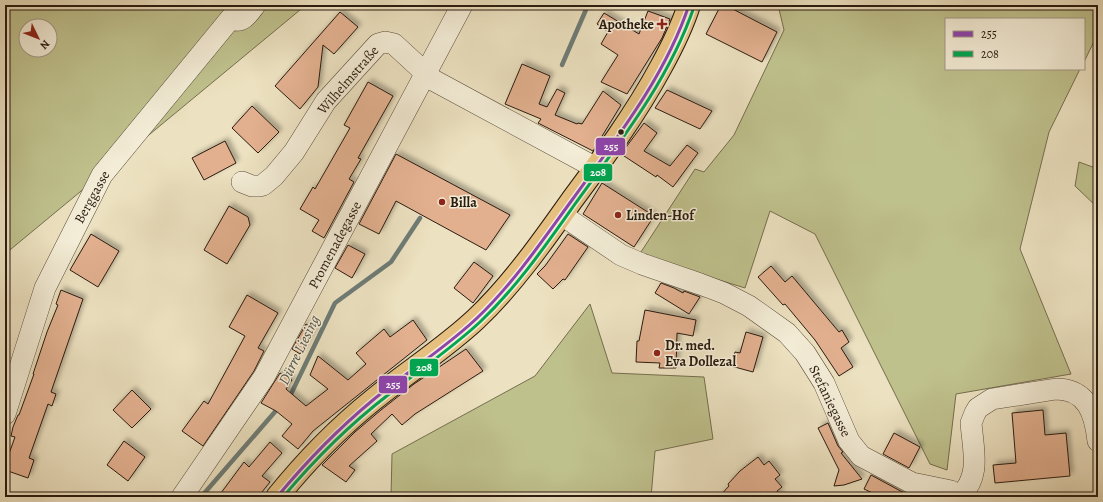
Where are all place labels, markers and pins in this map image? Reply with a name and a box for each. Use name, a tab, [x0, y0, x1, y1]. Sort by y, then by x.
place label: Apotheke	[598, 15, 655, 34]
marker: Apotheke	[657, 19, 667, 29]
unlabelled marker	[616, 127, 626, 137]
place label: Billa	[450, 193, 477, 212]
marker: Billa	[437, 197, 447, 207]
place label: Linden-Hof	[626, 206, 696, 225]
marker: Linden-Hof	[613, 210, 623, 220]
place label: Dr. med. Eva Dollezal	[665, 336, 736, 371]
marker: Dr. med. Eva Dollezal	[652, 348, 662, 358]

